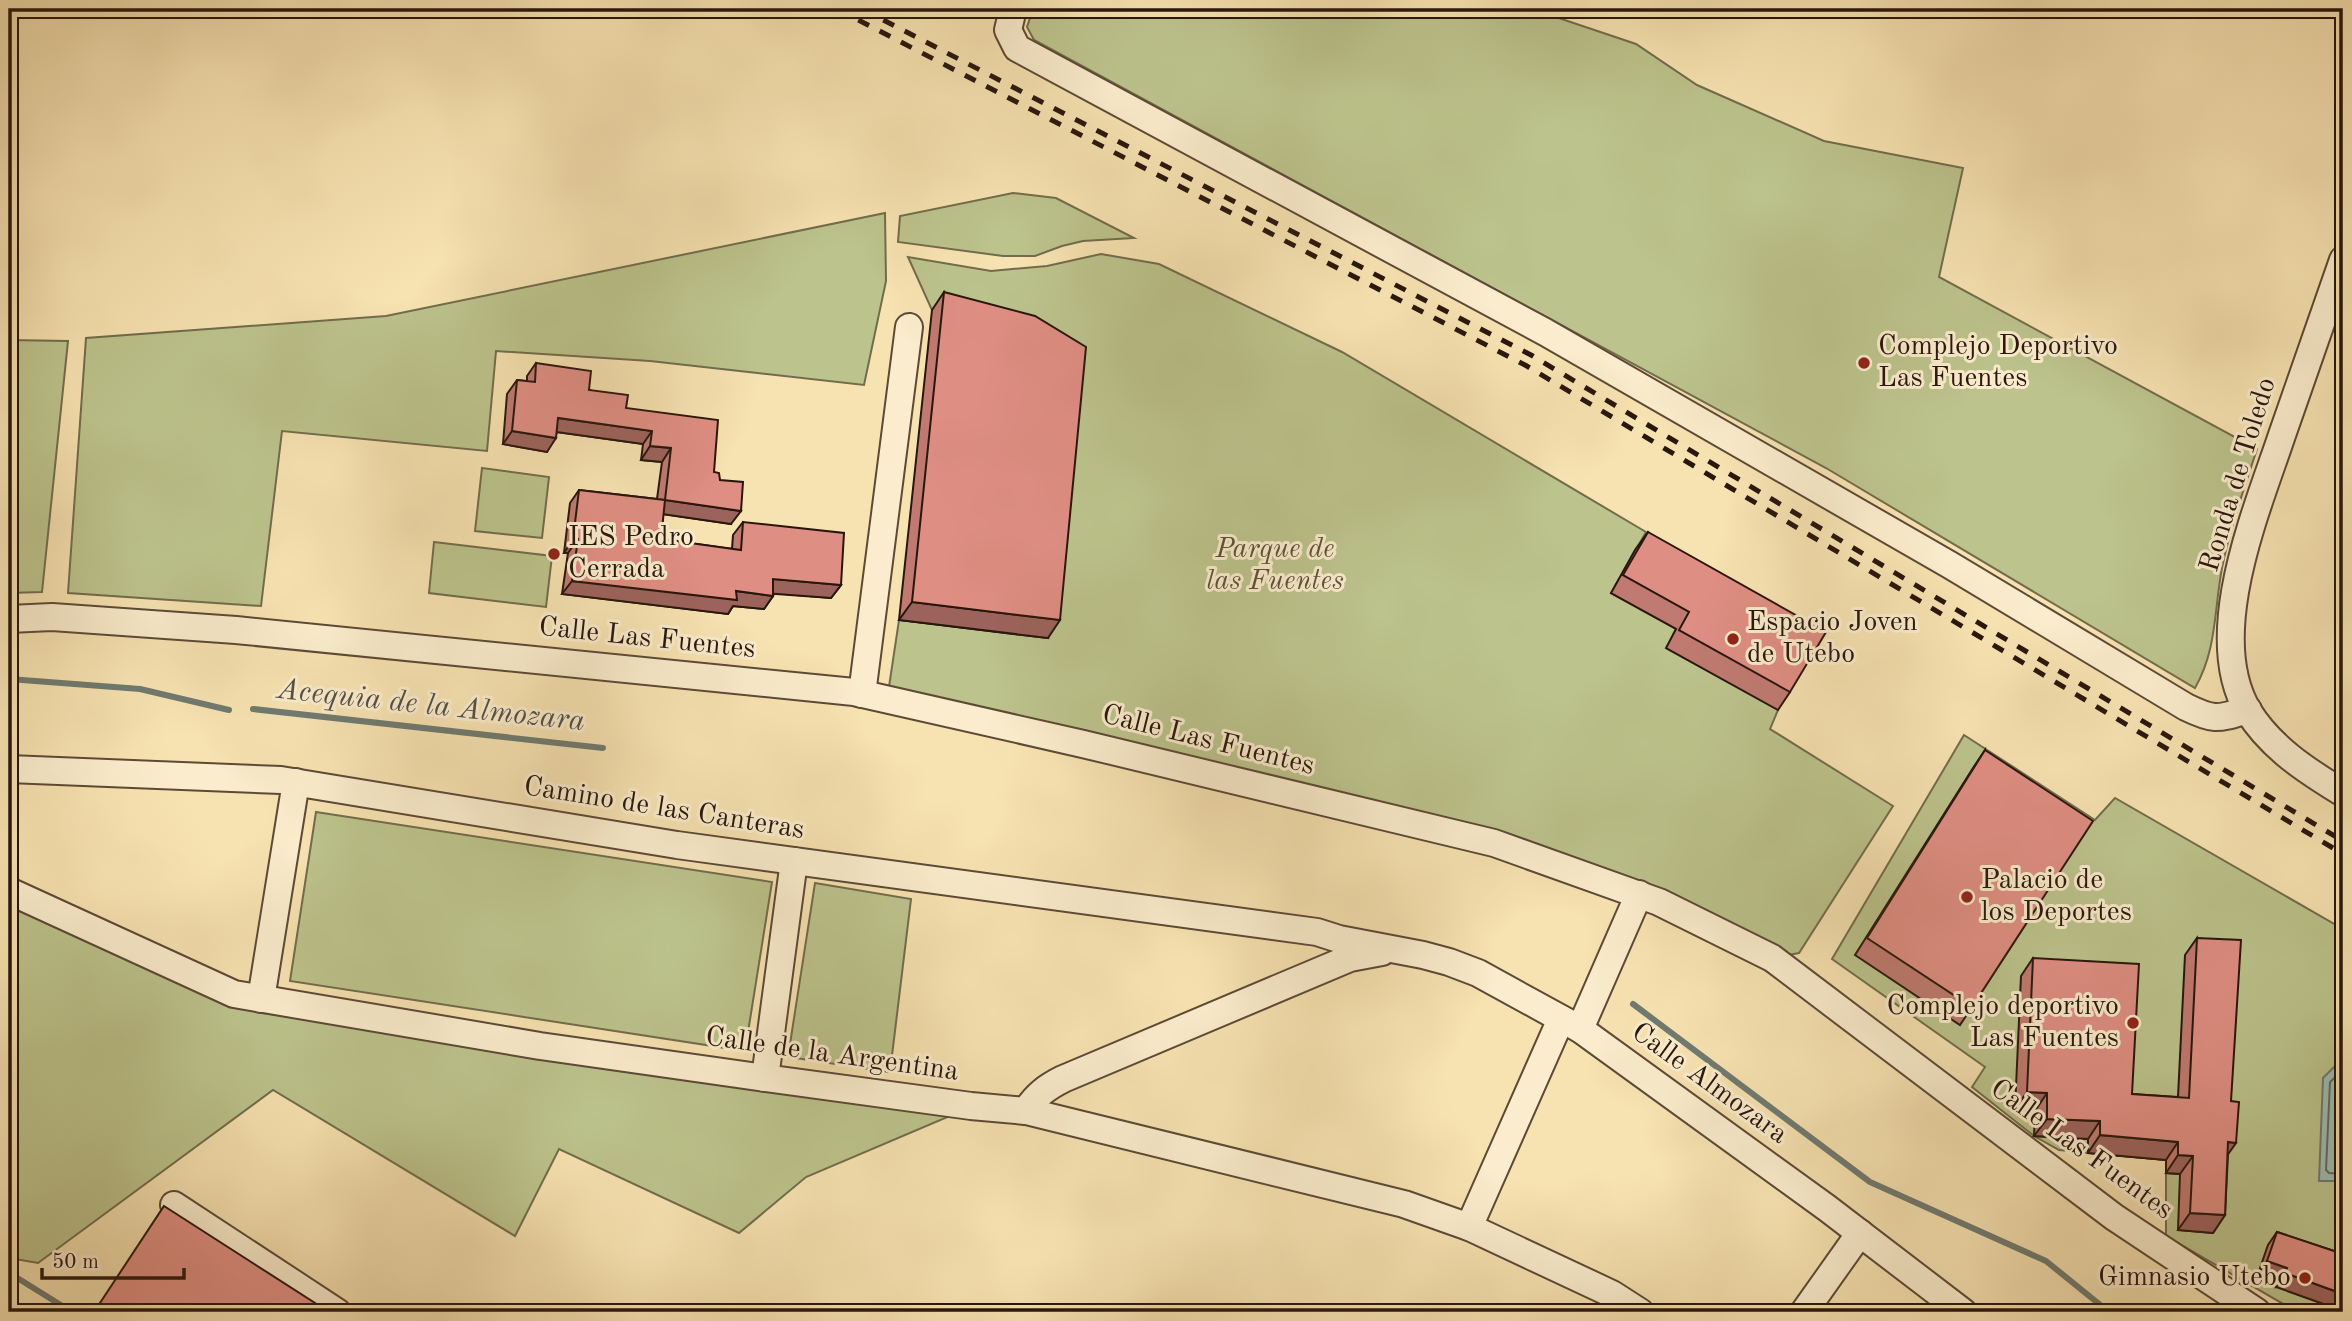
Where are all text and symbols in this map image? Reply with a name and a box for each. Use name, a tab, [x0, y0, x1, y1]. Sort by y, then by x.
place label: Complejo Deportivo Las Fuentes	[1878, 333, 2118, 393]
marker: Complejo Deportivo Las Fuentes	[1856, 355, 1872, 371]
street label: Ronda de Toledo	[2196, 375, 2282, 575]
place label: IES Pedro Cerrada	[568, 524, 694, 584]
park label: Parque de las Fuentes	[1206, 536, 1344, 596]
marker: IES Pedro Cerrada	[546, 546, 562, 562]
place label: Espacio Joven de Utebo	[1747, 609, 1918, 669]
street label: Calle Las Fuentes	[537, 614, 757, 664]
marker: Espacio Joven de Utebo	[1725, 631, 1741, 647]
water label: Acequia de la Almozara	[274, 675, 586, 737]
street label: Calle Las Fuentes	[1099, 701, 1317, 781]
street label: Camino de las Canteras	[522, 773, 806, 845]
place label: Palacio de los Deportes	[1981, 867, 2132, 927]
marker: Palacio de los Deportes	[1959, 889, 1975, 905]
place label: Complejo deportivo Las Fuentes	[1886, 993, 2119, 1053]
marker: Complejo deportivo Las Fuentes	[2125, 1015, 2141, 1031]
street label: Calle Almozara	[1626, 1018, 1792, 1150]
street label: Calle de la Argentina	[704, 1023, 961, 1087]
street label: Calle Las Fuentes	[1985, 1075, 2177, 1225]
scale bar	[42, 1237, 184, 1281]
text: 50 m	[52, 1252, 99, 1273]
place label: Gimnasio Utebo	[2098, 1264, 2291, 1292]
marker: Gimnasio Utebo	[2297, 1270, 2313, 1286]

